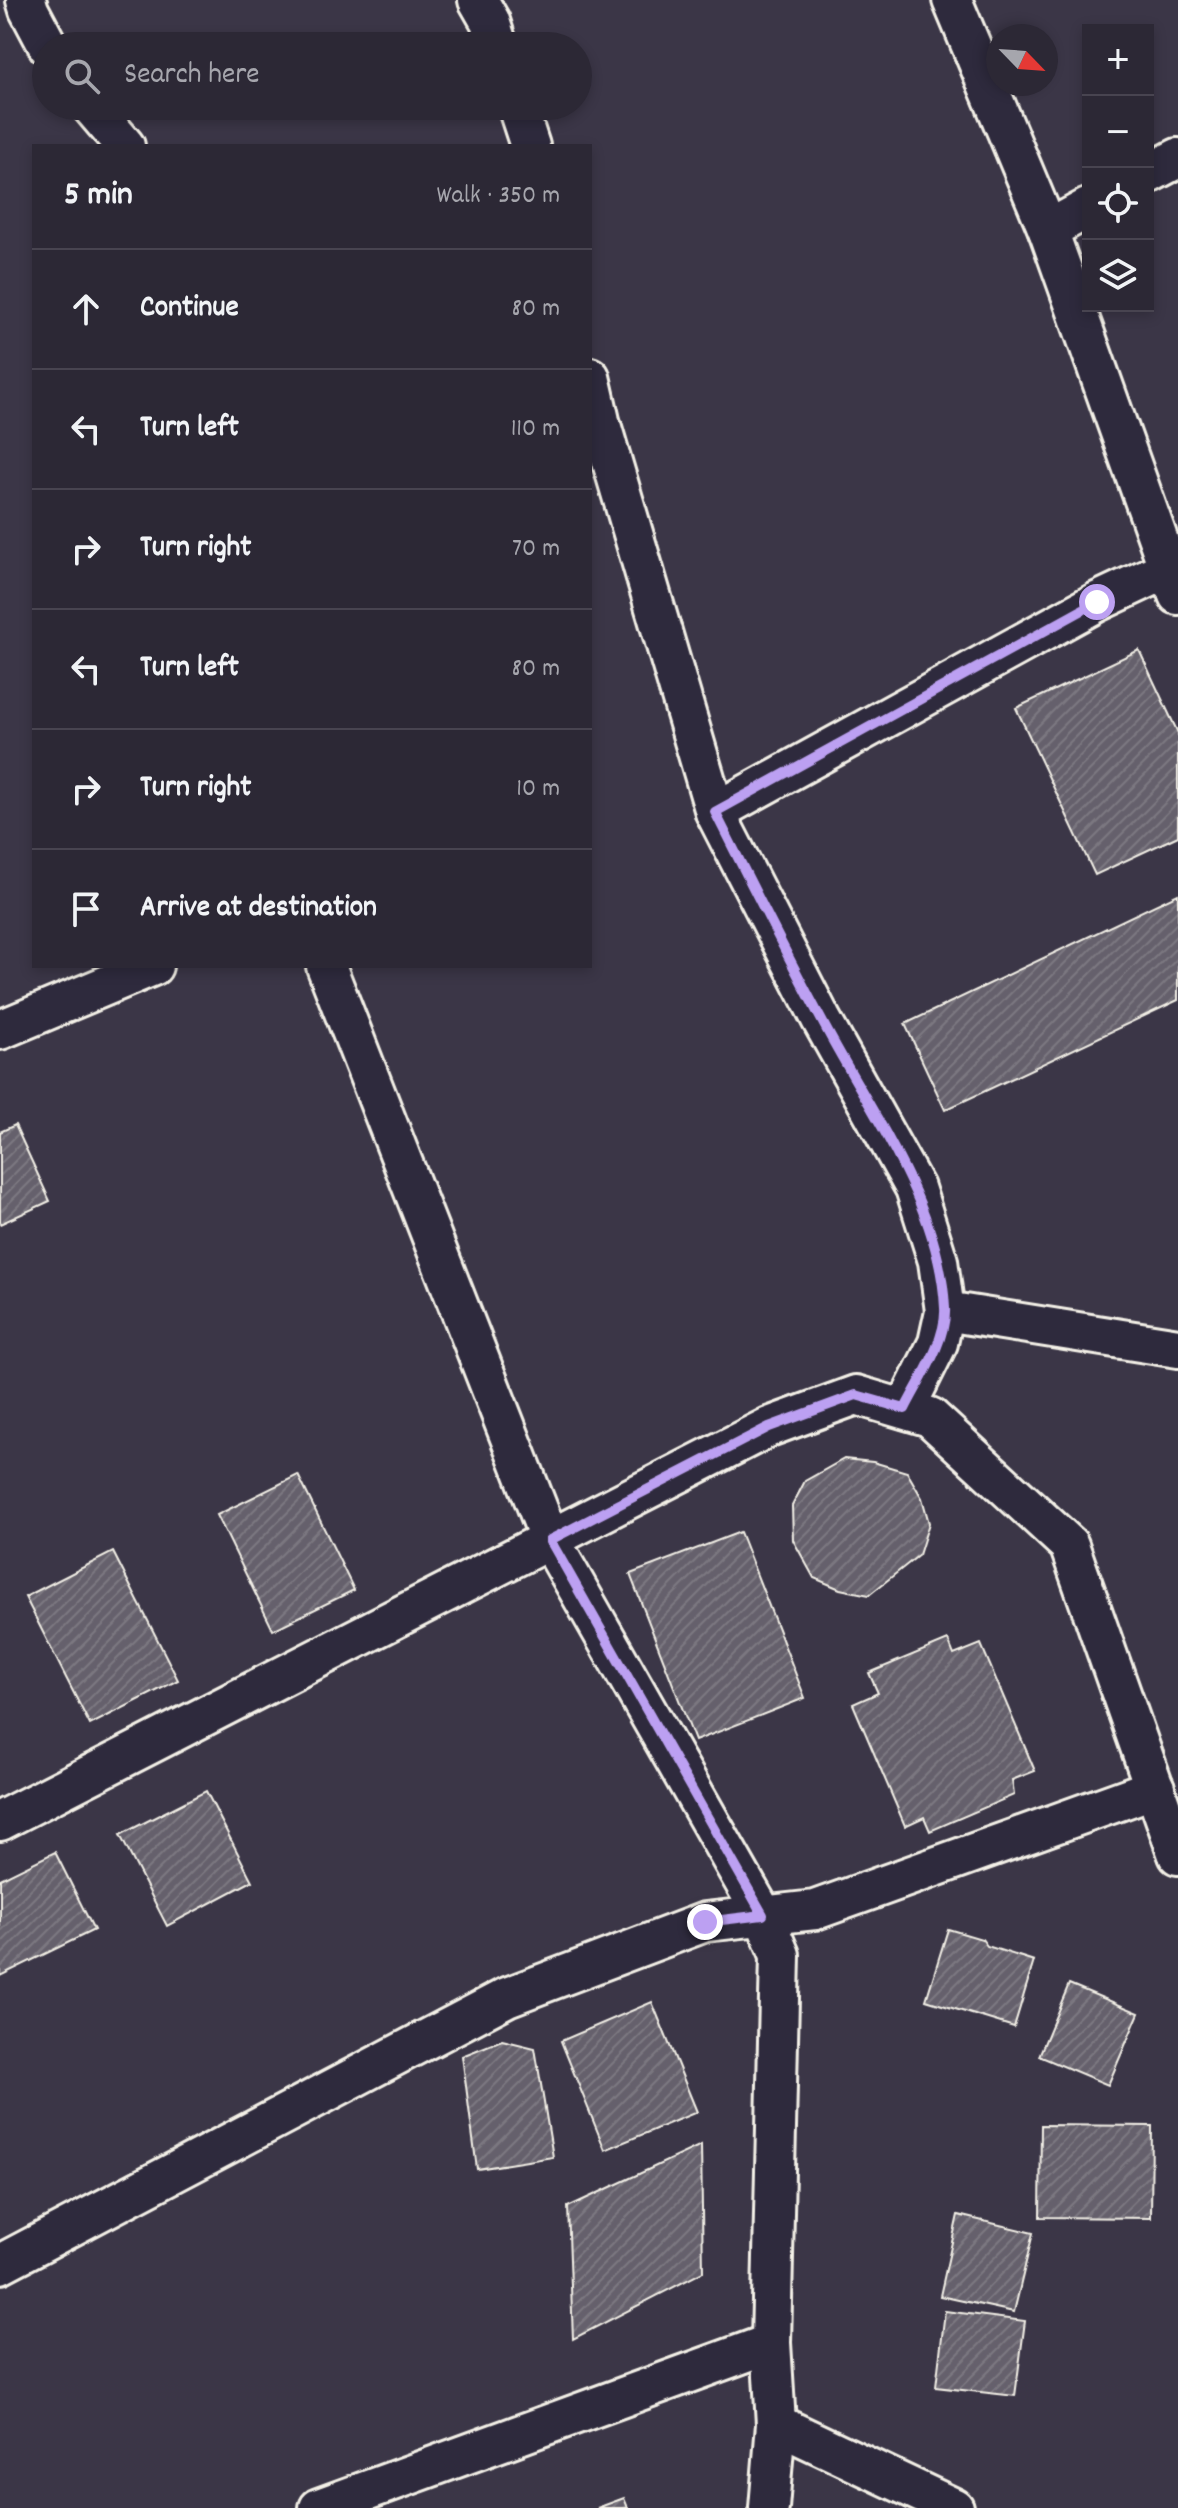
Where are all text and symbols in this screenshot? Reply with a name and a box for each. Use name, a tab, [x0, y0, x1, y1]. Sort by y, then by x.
north arrow	[986, 24, 1058, 96]
map controls	[1082, 24, 1154, 312]
button: +	[1082, 24, 1154, 96]
search box	[32, 32, 592, 120]
icon: search	[60, 54, 104, 98]
text: Search here	[124, 55, 260, 98]
button: −	[1082, 96, 1154, 168]
button: locate	[1082, 168, 1154, 240]
text: 5 min	[64, 172, 133, 221]
text: Walk · 350 m	[437, 178, 560, 215]
button: layers	[1082, 240, 1154, 312]
icon: ahead	[64, 287, 108, 331]
text: Continue	[140, 288, 239, 331]
text: 80 m	[512, 291, 560, 328]
icon: left	[64, 407, 108, 451]
text: Turn left	[140, 408, 239, 451]
text: 110 m	[511, 411, 560, 448]
icon: right	[64, 527, 108, 571]
text: Turn right	[140, 528, 251, 571]
text: 70 m	[512, 531, 560, 568]
route start	[1079, 584, 1115, 620]
icon: left	[64, 647, 108, 691]
text: Turn left	[140, 648, 239, 691]
text: 80 m	[512, 651, 560, 688]
icon: right	[64, 767, 108, 811]
text: Turn right	[140, 768, 251, 811]
text: 10 m	[516, 771, 560, 808]
icon: arrive	[64, 887, 108, 931]
text: Arrive at destination	[140, 888, 377, 931]
route end	[687, 1904, 723, 1940]

